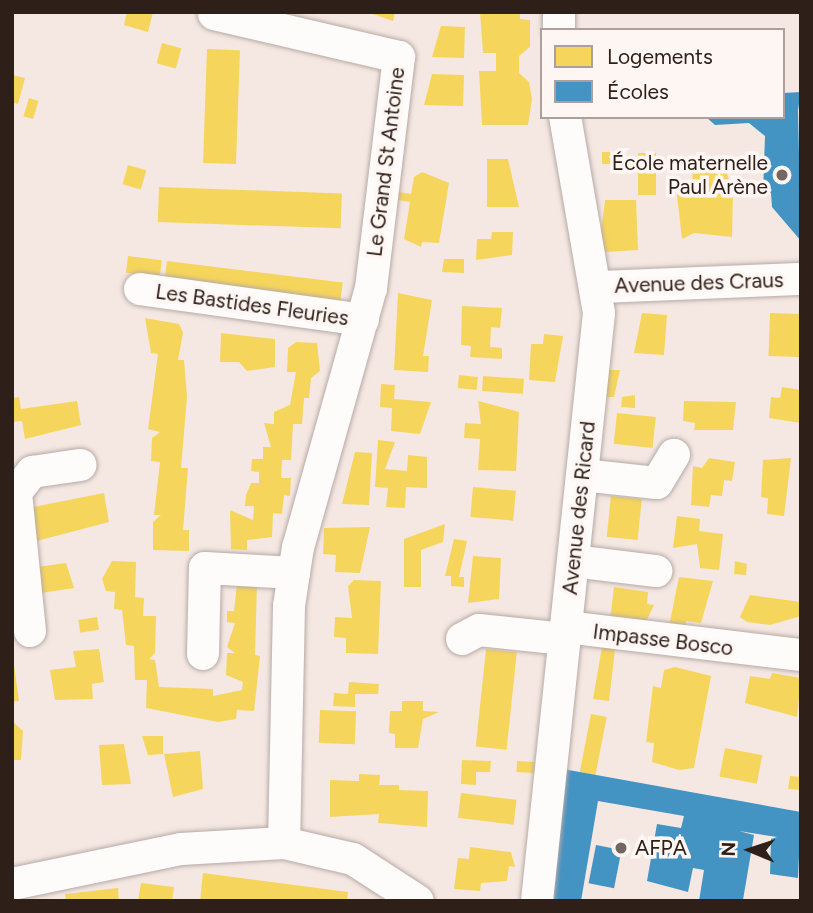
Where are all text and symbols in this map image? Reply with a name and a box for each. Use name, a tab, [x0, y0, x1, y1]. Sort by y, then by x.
legend	[540, 28, 785, 119]
text: Logements	[607, 44, 713, 69]
street label: Le Grand St Antoine	[362, 66, 410, 258]
text: Écoles	[607, 79, 669, 104]
place label: École maternelle Paul Arène	[612, 150, 768, 200]
marker: École maternelle Paul Arène	[774, 167, 790, 183]
street label: Avenue des Craus	[614, 267, 784, 299]
street label: Les Bastides Fleuries	[154, 279, 350, 331]
street label: Avenue des Ricard	[557, 420, 601, 596]
street label: Impasse Bosco	[591, 619, 735, 661]
north arrow	[715, 815, 785, 885]
place label: AFPA	[635, 835, 687, 861]
marker: AFPA	[613, 840, 629, 856]
text: N	[717, 842, 740, 857]

